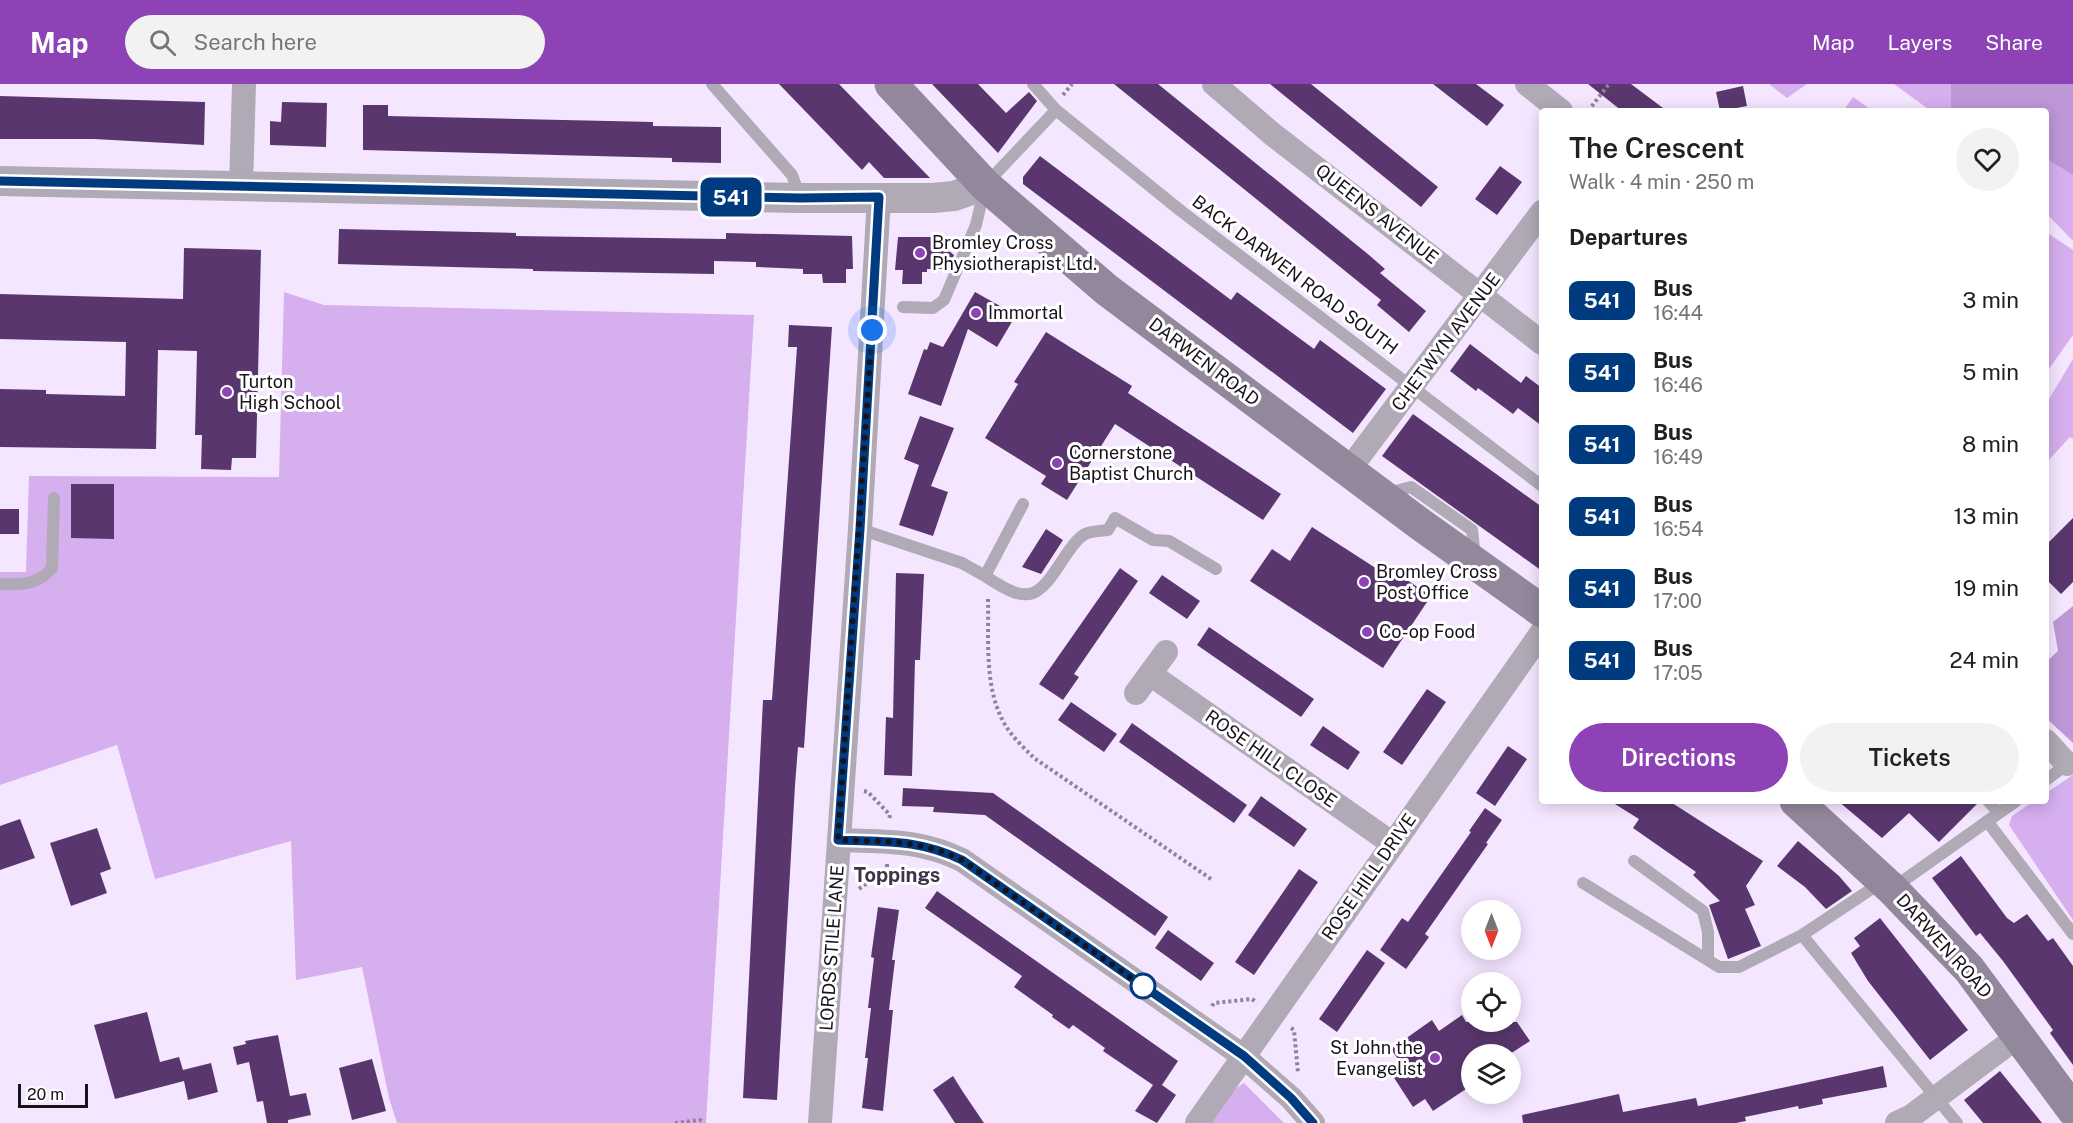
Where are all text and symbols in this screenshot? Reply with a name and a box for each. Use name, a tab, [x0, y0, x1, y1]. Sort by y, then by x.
search box	[125, 15, 545, 69]
text: Map	[30, 26, 89, 59]
icon: search	[146, 26, 179, 59]
text: Search here	[194, 29, 317, 55]
text: Map	[1812, 30, 1855, 55]
text: Layers	[1888, 30, 1952, 55]
text: Share	[1985, 30, 2043, 55]
button: heart	[1956, 128, 2019, 191]
text: The Crescent	[1569, 131, 1744, 164]
street label: QUEENS AVENUE	[1312, 159, 1443, 268]
text: Walk · 4 min · 250 m	[1569, 170, 1754, 194]
line badge: 541	[696, 178, 765, 216]
text: 541	[713, 185, 749, 210]
street label: BACK DARWEN ROAD SOUTH	[1188, 190, 1402, 359]
text: Departures	[1569, 224, 1688, 250]
place label: Bromley Cross Physiotherapist Ltd.	[932, 232, 1097, 274]
marker: Bromley Cross Physiotherapist Ltd.	[913, 246, 927, 260]
street label: CHETWYN AVENUE	[1387, 269, 1504, 415]
text: Bus	[1653, 275, 1693, 301]
text: 3 min	[1962, 287, 2019, 313]
text: 541	[1584, 288, 1620, 313]
text: 16:44	[1653, 301, 1703, 325]
place label: Immortal	[988, 302, 1064, 323]
marker: Immortal	[969, 306, 983, 320]
street label: DARWEN ROAD	[1145, 313, 1264, 410]
your location	[857, 315, 887, 345]
text: Bus	[1653, 347, 1693, 373]
text: 5 min	[1962, 359, 2019, 385]
text: 541	[1584, 360, 1620, 385]
place label: Turton High School	[239, 371, 341, 413]
text: 16:46	[1653, 373, 1703, 397]
marker: Turton High School	[220, 385, 234, 399]
text: Bus	[1653, 419, 1693, 445]
text: 8 min	[1962, 431, 2019, 457]
text: 541	[1584, 432, 1620, 457]
place label: Cornerstone Baptist Church	[1069, 442, 1193, 484]
text: 16:49	[1653, 445, 1703, 469]
marker: Cornerstone Baptist Church	[1050, 456, 1064, 470]
text: Bus	[1653, 491, 1693, 517]
text: 13 min	[1954, 503, 2019, 529]
text: 541	[1584, 504, 1620, 529]
text: 16:54	[1653, 517, 1703, 541]
place label: Bromley Cross Post Office	[1376, 561, 1497, 603]
text: Bus	[1653, 563, 1693, 589]
marker: Bromley Cross Post Office	[1357, 575, 1371, 589]
text: 19 min	[1954, 575, 2019, 601]
text: 541	[1584, 576, 1620, 601]
text: 17:00	[1653, 589, 1702, 613]
place label: Co-op Food	[1379, 621, 1475, 642]
marker: Co-op Food	[1360, 625, 1374, 639]
text: Bus	[1653, 635, 1693, 661]
text: 24 min	[1949, 647, 2019, 673]
text: 541	[1584, 648, 1620, 673]
text: 17:05	[1653, 661, 1703, 685]
street label: ROSE HILL CLOSE	[1202, 705, 1341, 812]
button: Directions	[1569, 723, 1788, 792]
button: Tickets	[1800, 723, 2019, 792]
street label: ROSE HILL DRIVE	[1317, 809, 1420, 944]
district label: Toppings	[854, 863, 940, 887]
street label: LORDS STILE LANE	[815, 864, 848, 1031]
street label: DARWEN ROAD	[1892, 889, 1997, 1002]
north arrow	[1461, 900, 1521, 960]
map controls	[1461, 900, 1521, 1104]
button: locate	[1461, 972, 1521, 1032]
unlabelled marker	[1130, 973, 1156, 999]
place label: St John the Evangelist	[1330, 1037, 1423, 1079]
button: layers	[1461, 1044, 1521, 1104]
marker: St John the Evangelist	[1428, 1051, 1442, 1065]
scale bar	[18, 1081, 88, 1108]
text: 20 m	[27, 1085, 64, 1104]

